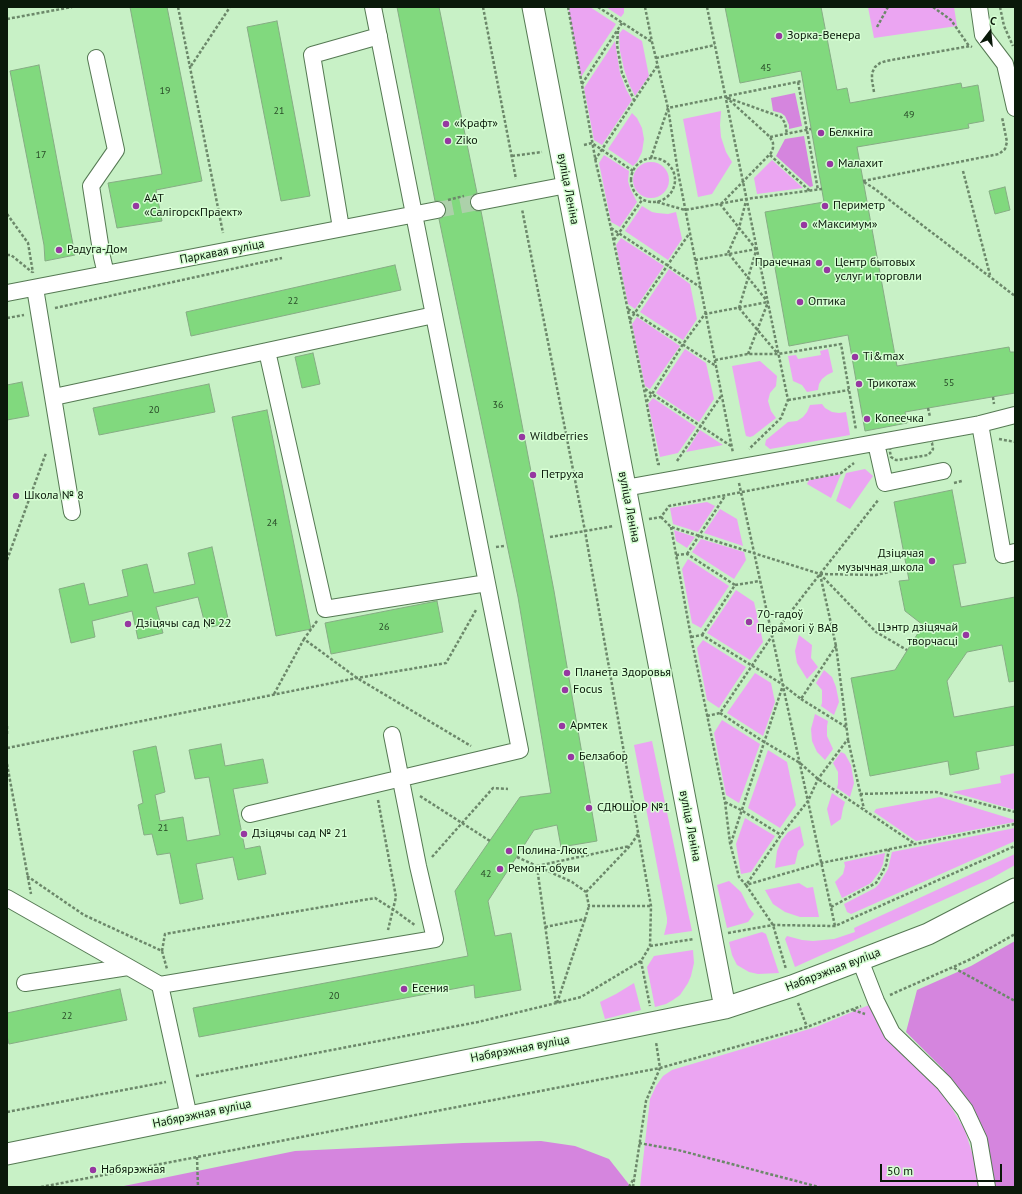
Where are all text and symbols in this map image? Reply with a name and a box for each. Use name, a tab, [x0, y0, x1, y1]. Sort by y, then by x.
north arrow	[970, 12, 1010, 52]
text: С	[988, 13, 998, 28]
place label: Зорка-Венера	[787, 29, 861, 43]
marker: Зорка-Венера	[774, 31, 784, 41]
house number: 45	[761, 62, 771, 74]
house number: 19	[160, 85, 170, 97]
house number: 21	[274, 105, 284, 117]
house number: 49	[904, 109, 914, 121]
place label: «Крафт»	[454, 117, 498, 131]
marker: «Крафт»	[441, 119, 451, 129]
place label: Белкніга	[829, 126, 873, 140]
marker: Белкніга	[816, 128, 826, 138]
place label: Ziko	[456, 134, 478, 148]
marker: Ziko	[443, 136, 453, 146]
house number: 17	[36, 149, 46, 161]
street label: вуліца Леніна	[554, 152, 582, 226]
place label: Малахит	[838, 157, 883, 171]
marker: Малахит	[825, 159, 835, 169]
place label: ААТ «СалігорскПраект»	[144, 192, 243, 220]
place label: Периметр	[833, 199, 885, 213]
marker: ААТ «СалігорскПраект»	[131, 201, 141, 211]
marker: Периметр	[820, 201, 830, 211]
place label: «Максимум»	[812, 218, 878, 232]
marker: «Максимум»	[799, 220, 809, 230]
street label: Паркавая вуліца	[178, 237, 266, 267]
place label: Радуга-Дом	[67, 243, 127, 257]
marker: Радуга-Дом	[54, 245, 64, 255]
place label: Прачечная	[755, 256, 811, 270]
place label: Центр бытовых услуг и торговли	[835, 256, 922, 284]
marker: Прачечная	[814, 258, 824, 268]
marker: Центр бытовых услуг и торговли	[822, 265, 832, 275]
house number: 22	[288, 295, 298, 307]
place label: Оптика	[808, 295, 846, 309]
marker: Оптика	[795, 297, 805, 307]
place label: Ti&max	[863, 350, 905, 364]
marker: Ti&max	[850, 352, 860, 362]
place label: Трикотаж	[867, 377, 916, 391]
house number: 55	[944, 377, 954, 389]
marker: Трикотаж	[854, 379, 864, 389]
house number: 36	[493, 399, 503, 411]
house number: 20	[149, 404, 159, 416]
place label: Копеечка	[875, 412, 924, 426]
marker: Копеечка	[862, 414, 872, 424]
place label: Wildberries	[530, 430, 588, 444]
marker: Wildberries	[517, 432, 527, 442]
place label: Петруха	[541, 468, 584, 482]
marker: Петруха	[528, 470, 538, 480]
street label: вуліца Леніна	[615, 470, 643, 544]
place label: Школа № 8	[24, 489, 84, 503]
marker: Школа № 8	[11, 491, 21, 501]
house number: 24	[267, 517, 277, 529]
place label: Дзіцячая музычная школа	[837, 547, 924, 575]
marker: Дзіцячая музычная школа	[927, 556, 937, 566]
place label: 70-гадоў Перамогі ў ВАВ	[757, 608, 838, 636]
place label: Дзіцячы сад № 22	[136, 617, 231, 631]
marker: 70-гадоў Перамогі ў ВАВ	[744, 617, 754, 627]
marker: Дзіцячы сад № 22	[123, 619, 133, 629]
house number: 26	[379, 621, 389, 633]
place label: Цэнтр дзіцячай творчасці	[878, 621, 958, 649]
marker: Цэнтр дзіцячай творчасці	[961, 630, 971, 640]
place label: Планета Здоровья	[575, 666, 671, 680]
marker: Планета Здоровья	[562, 668, 572, 678]
place label: Focus	[573, 683, 603, 697]
marker: Focus	[560, 685, 570, 695]
place label: Армтек	[570, 719, 608, 733]
marker: Армтек	[557, 721, 567, 731]
place label: Белзабор	[579, 750, 628, 764]
marker: Белзабор	[566, 752, 576, 762]
street label: вуліца Леніна	[676, 789, 704, 863]
place label: СДЮШОР №1	[597, 801, 670, 815]
marker: СДЮШОР №1	[584, 803, 594, 813]
house number: 21	[158, 822, 168, 834]
place label: Дзіцячы сад № 21	[252, 827, 347, 841]
marker: Дзіцячы сад № 21	[239, 829, 249, 839]
place label: Полина-Люкс	[517, 844, 588, 858]
marker: Полина-Люкс	[504, 846, 514, 856]
place label: Ремонт обуви	[508, 862, 580, 876]
marker: Ремонт обуви	[495, 864, 505, 874]
house number: 42	[481, 868, 491, 880]
street label: Набярэжная вуліца	[783, 945, 883, 995]
place label: Есения	[412, 982, 448, 996]
marker: Есения	[399, 984, 409, 994]
house number: 20	[329, 990, 339, 1002]
house number: 22	[62, 1010, 72, 1022]
street label: Набярэжная вуліца	[469, 1032, 571, 1066]
street label: Набярэжная вуліца	[151, 1097, 253, 1131]
scale bar	[882, 1156, 1004, 1182]
place label: Набярэжная	[101, 1163, 165, 1177]
text: 50 m	[887, 1163, 913, 1178]
marker: Набярэжная	[88, 1165, 98, 1175]

